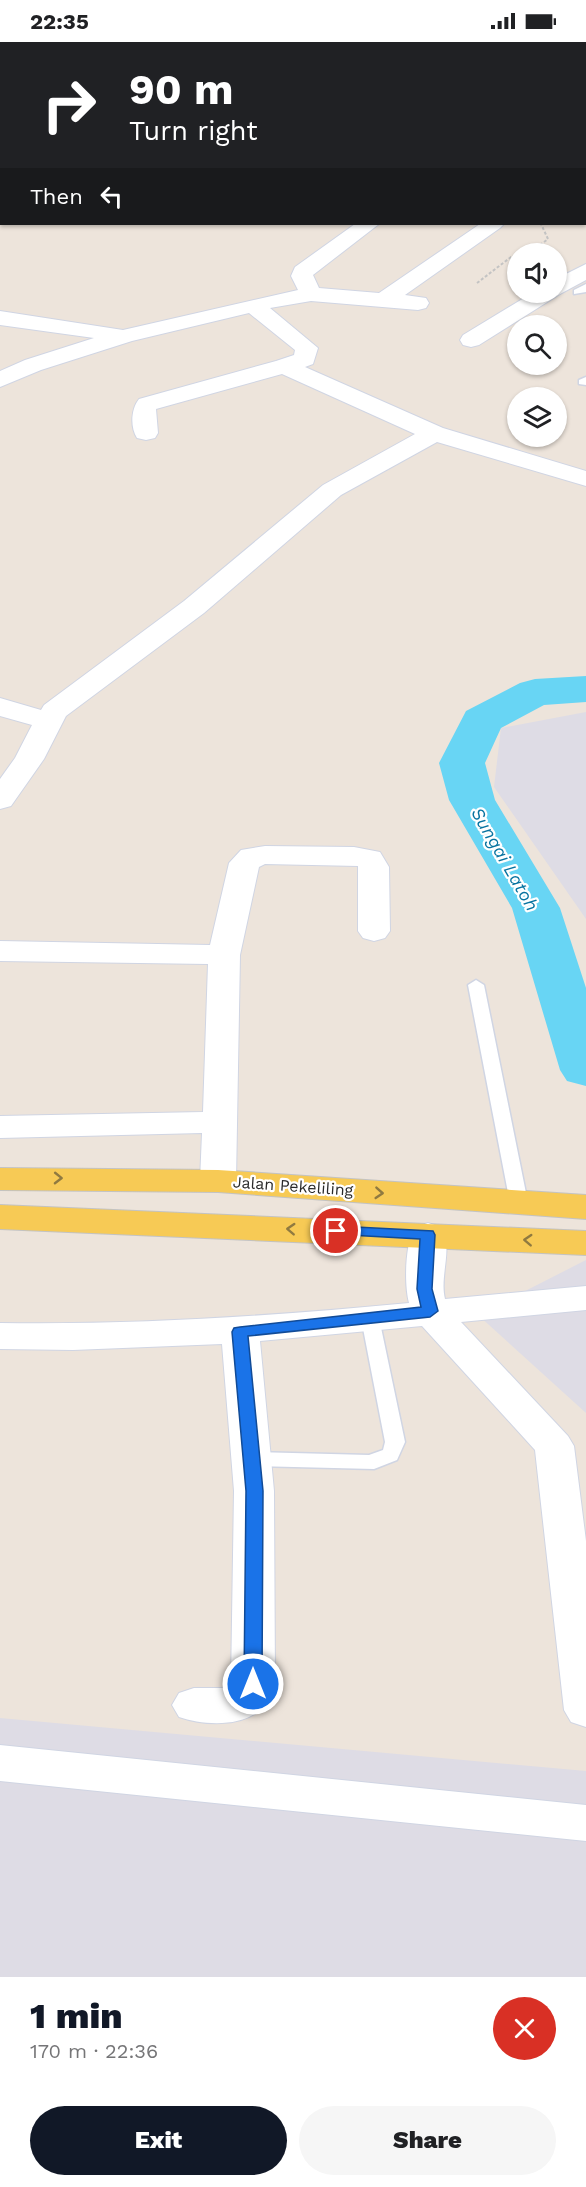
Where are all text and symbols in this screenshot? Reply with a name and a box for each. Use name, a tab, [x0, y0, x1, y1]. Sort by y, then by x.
text: 22:35	[30, 9, 89, 34]
text: 90 m	[129, 65, 233, 114]
icon: right	[30, 66, 108, 144]
text: Turn right	[129, 115, 258, 147]
icon: left	[95, 180, 128, 213]
text: Then	[30, 184, 83, 209]
map controls	[507, 243, 567, 447]
button: sound	[507, 243, 567, 303]
button: search	[507, 315, 567, 375]
button: layers	[507, 387, 567, 447]
water label: Sungai Latoh	[467, 804, 543, 914]
one-way arrow	[54, 1172, 63, 1184]
street label: Jalan Pekeliling	[232, 1172, 354, 1200]
one-way arrow	[374, 1186, 383, 1199]
pin	[310, 1205, 361, 1256]
icon: arrive	[319, 1214, 352, 1247]
one-way arrow	[286, 1222, 295, 1235]
one-way arrow	[523, 1234, 532, 1247]
position arrow	[221, 1652, 285, 1716]
text: 1 min	[30, 1995, 123, 2037]
button: close	[493, 1997, 556, 2060]
text: 170 m · 22:36	[30, 2039, 158, 2063]
button: Exit	[30, 2106, 287, 2175]
button: Share	[299, 2106, 556, 2175]

